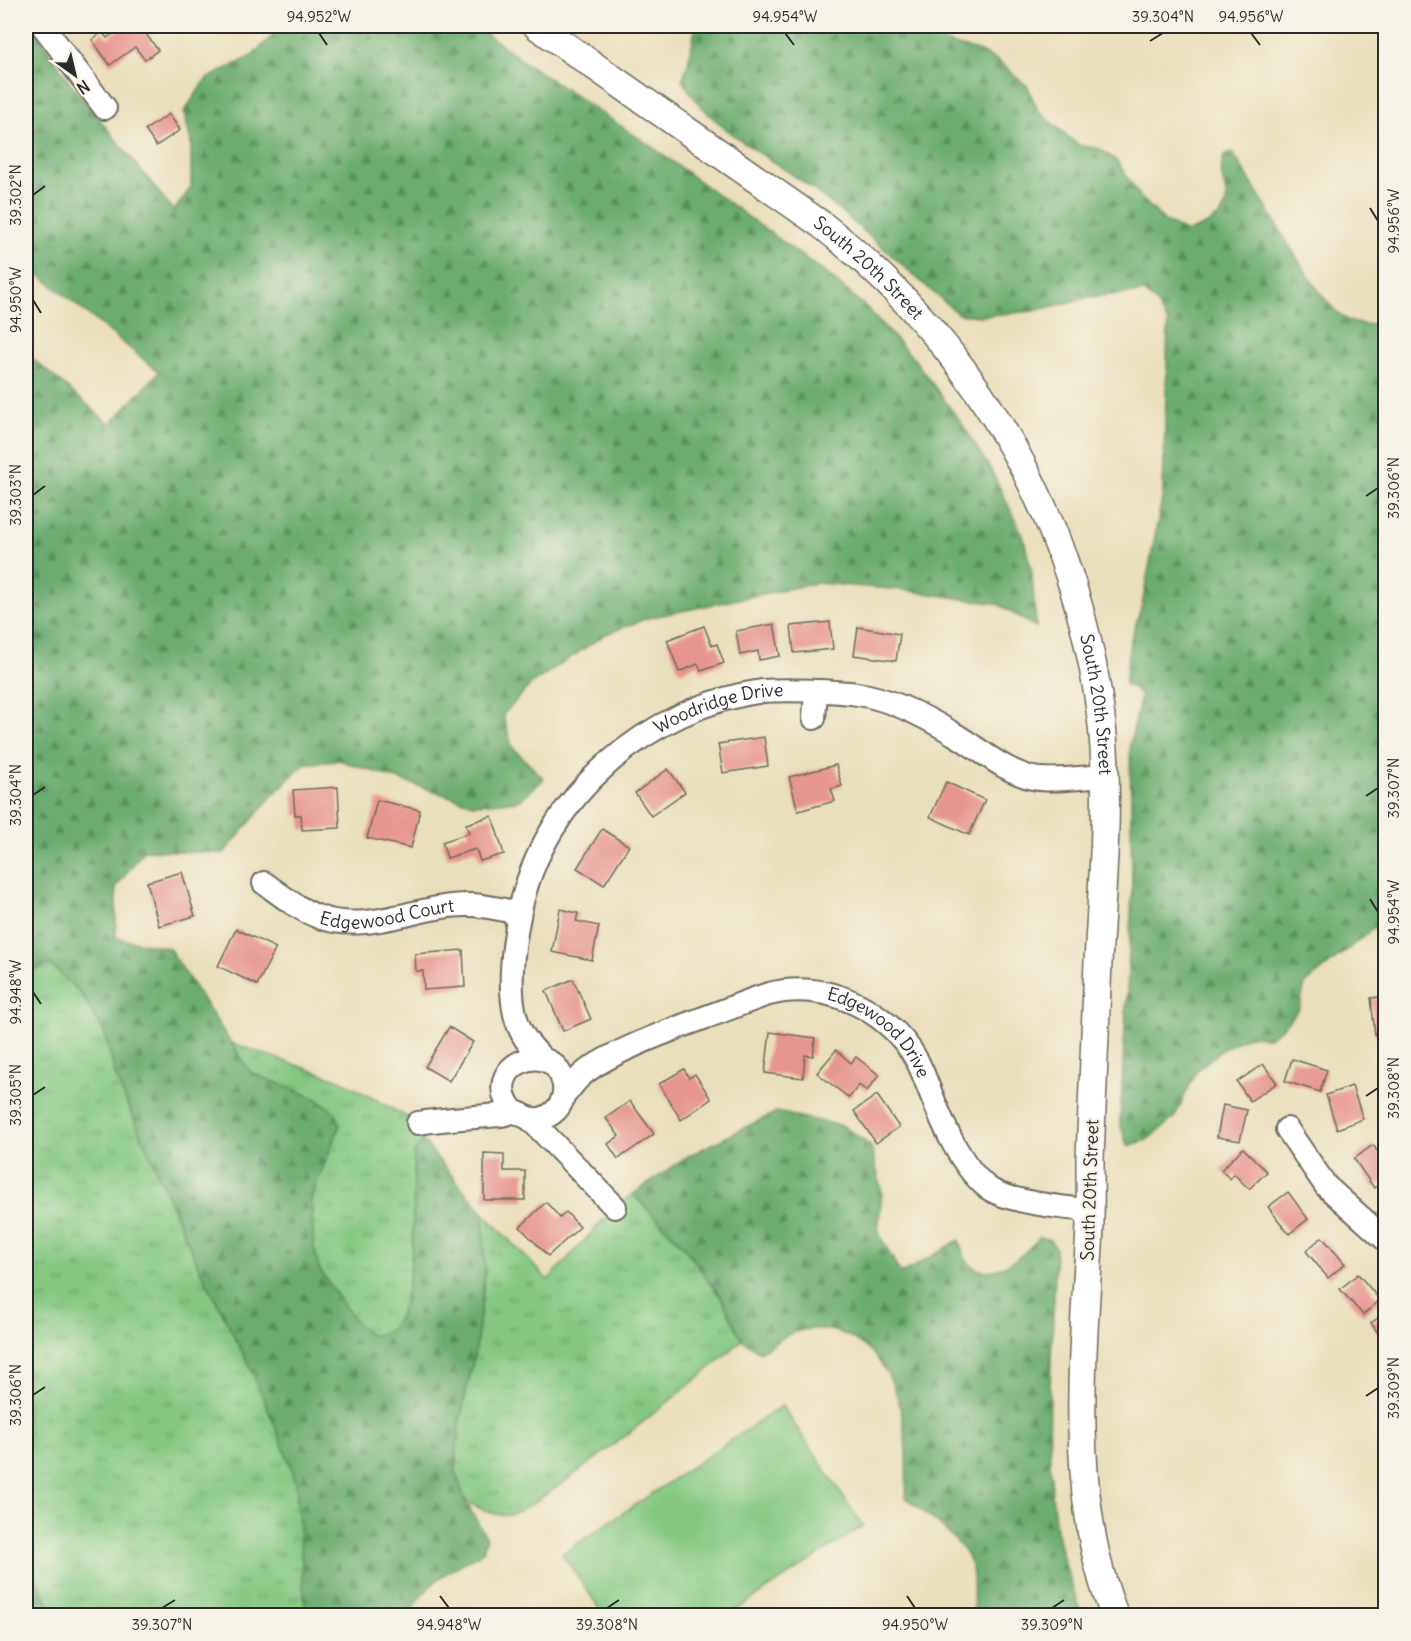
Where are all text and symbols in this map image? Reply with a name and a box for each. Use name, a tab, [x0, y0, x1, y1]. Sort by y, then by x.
text: 94.952°W	[287, 7, 352, 26]
text: 94.954°W	[753, 7, 818, 26]
text: 39.304°N	[1132, 7, 1194, 26]
text: 94.956°W	[1219, 7, 1284, 26]
north arrow	[45, 45, 105, 105]
text: N	[73, 76, 94, 99]
text: 39.302°N	[6, 164, 25, 226]
text: 94.956°W	[1384, 188, 1403, 253]
street label: South 20th Street	[809, 211, 929, 324]
text: 94.950°W	[6, 267, 25, 333]
text: 39.306°N	[1384, 457, 1403, 519]
text: 39.303°N	[6, 464, 25, 526]
street label: South 20th Street	[1075, 632, 1117, 775]
street label: Woodridge Drive	[650, 678, 783, 738]
text: 39.307°N	[1384, 758, 1403, 818]
text: 39.304°N	[6, 764, 25, 826]
text: 94.954°W	[1384, 879, 1403, 944]
street label: Edgewood Court	[317, 894, 455, 934]
text: 94.948°W	[6, 959, 25, 1024]
street label: Edgewood Drive	[825, 982, 935, 1081]
text: 39.308°N	[1384, 1057, 1403, 1119]
text: 39.305°N	[6, 1064, 25, 1126]
street label: South 20th Street	[1076, 1119, 1103, 1261]
text: 39.309°N	[1384, 1357, 1403, 1419]
text: 39.306°N	[6, 1364, 25, 1426]
text: 39.307°N	[132, 1615, 192, 1634]
text: 94.948°W	[417, 1615, 482, 1634]
text: 39.308°N	[576, 1615, 638, 1634]
text: 94.950°W	[882, 1615, 948, 1634]
text: 39.309°N	[1021, 1615, 1083, 1634]

